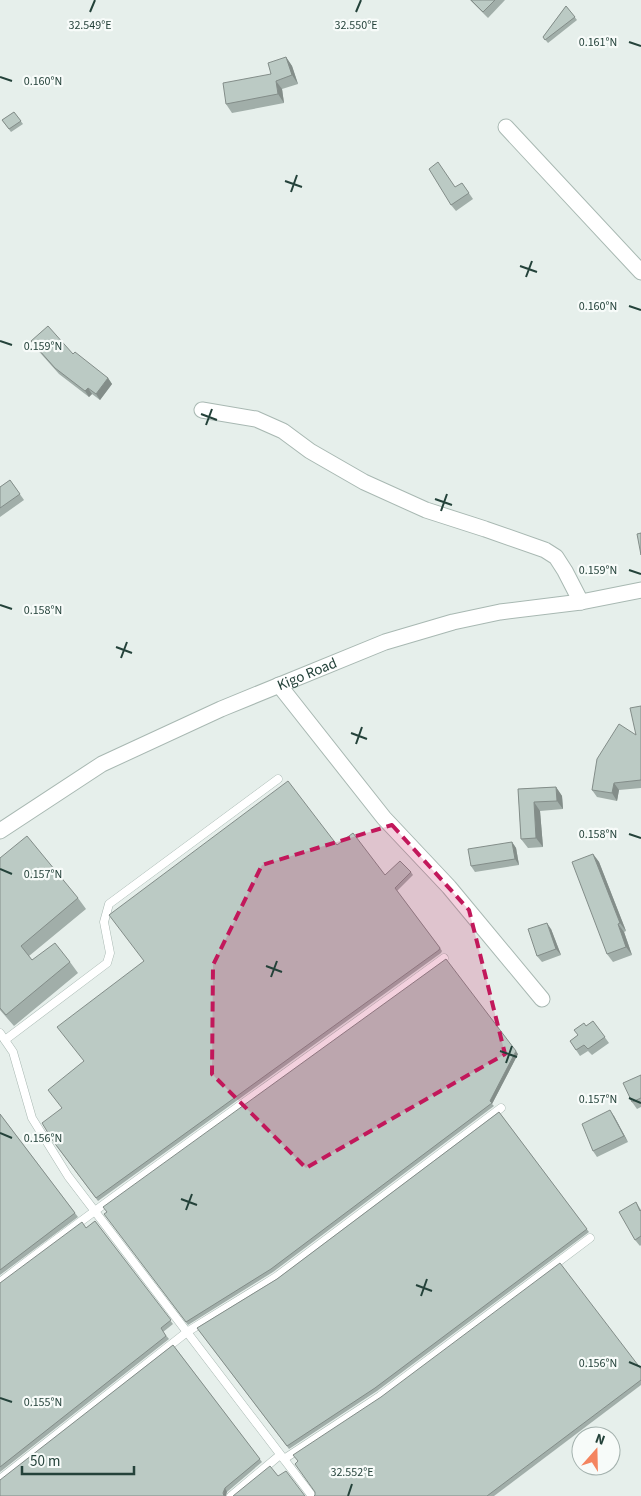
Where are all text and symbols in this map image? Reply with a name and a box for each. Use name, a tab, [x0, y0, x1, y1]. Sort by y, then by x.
text: 32.549°E	[68, 17, 112, 34]
text: 32.550°E	[334, 17, 378, 34]
text: 0.161°N	[579, 34, 617, 51]
text: 0.160°N	[24, 73, 62, 90]
text: 0.160°N	[579, 298, 617, 315]
text: 0.159°N	[24, 338, 62, 355]
text: 0.159°N	[579, 562, 617, 579]
text: 0.158°N	[24, 602, 62, 619]
street label: Kigo Road	[274, 653, 340, 696]
text: 0.158°N	[579, 826, 617, 843]
text: 0.157°N	[24, 866, 62, 883]
text: 0.157°N	[579, 1091, 617, 1108]
text: 0.156°N	[24, 1130, 62, 1147]
text: 0.156°N	[579, 1355, 617, 1372]
text: 0.155°N	[24, 1394, 62, 1411]
north arrow	[571, 1426, 621, 1476]
text: N	[592, 1429, 608, 1451]
scale bar	[22, 1444, 135, 1476]
text: 50 m	[30, 1451, 60, 1472]
text: 32.552°E	[330, 1464, 374, 1481]

